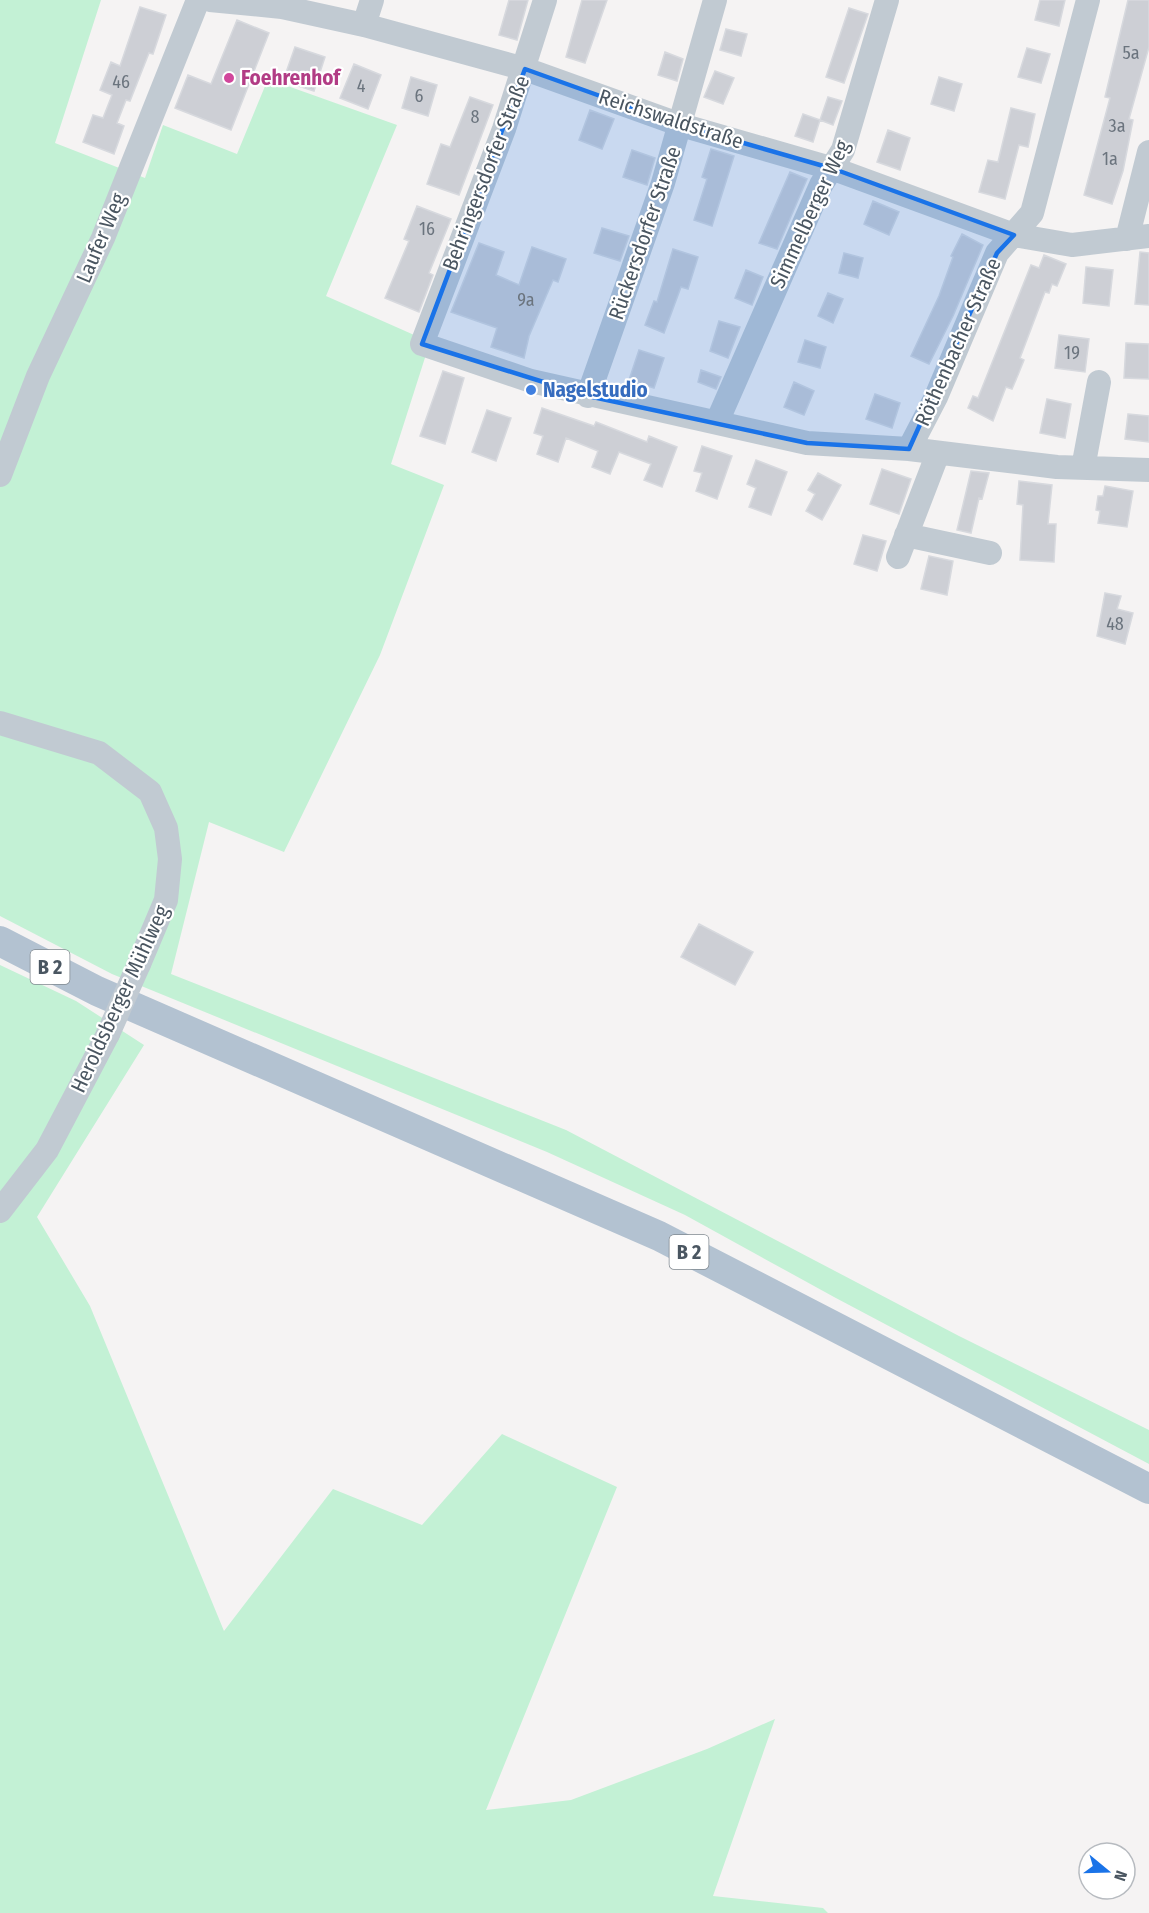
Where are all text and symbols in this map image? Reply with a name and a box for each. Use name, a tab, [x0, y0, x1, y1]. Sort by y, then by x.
house number: 5a	[1122, 42, 1140, 64]
place label: Foehrenhof	[241, 65, 342, 91]
house number: 46	[112, 71, 130, 93]
marker: Foehrenhof	[222, 71, 236, 85]
street label: Behringersdorfer Straße	[437, 72, 535, 274]
house number: 4	[357, 75, 366, 97]
street label: Reichswaldstraße	[595, 83, 747, 155]
house number: 6	[415, 85, 424, 107]
house number: 8	[471, 106, 480, 128]
house number: 3a	[1109, 115, 1126, 137]
street label: Simmelberger Weg	[764, 136, 856, 292]
street label: Rückersdorfer Straße	[603, 143, 687, 323]
house number: 1a	[1102, 148, 1118, 170]
street label: Laufer Weg	[70, 189, 132, 287]
house number: 16	[419, 218, 435, 240]
street label: Röthenbacher Straße	[909, 254, 1007, 430]
house number: 9a	[517, 289, 535, 311]
house number: 19	[1064, 342, 1080, 364]
place label: Nagelstudio	[543, 377, 648, 403]
marker: Nagelstudio	[524, 383, 538, 397]
house number: 48	[1106, 613, 1124, 635]
street label: Heroldsberger Mühlweg	[65, 901, 175, 1097]
road number: B 2	[31, 950, 70, 984]
road number: B 2	[670, 1235, 708, 1269]
north arrow	[1077, 1841, 1137, 1901]
text: N	[1110, 1868, 1131, 1883]

